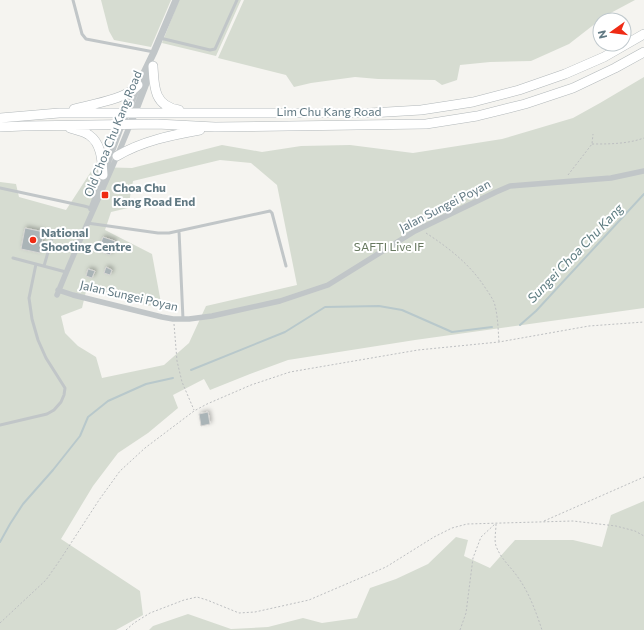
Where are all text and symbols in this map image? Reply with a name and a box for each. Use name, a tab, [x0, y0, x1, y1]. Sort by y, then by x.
north arrow	[592, 12, 632, 52]
text: N	[595, 29, 609, 40]
street label: Old Choa Chu Kang Road	[80, 68, 144, 199]
street label: Lim Chu Kang Road	[277, 104, 381, 118]
street label: Jalan Sungei Poyan	[397, 176, 493, 235]
place label: Choa Chu Kang Road End	[113, 180, 195, 208]
marker: Choa Chu Kang Road End	[100, 190, 110, 200]
water label: Sungei Choa Chu Kang	[524, 199, 627, 306]
place label: National Shooting Centre	[41, 225, 131, 253]
marker: National Shooting Centre	[28, 235, 38, 245]
park label: SAFTI Live IF	[354, 239, 424, 253]
street label: Jalan Sungei Poyan	[78, 277, 180, 314]

